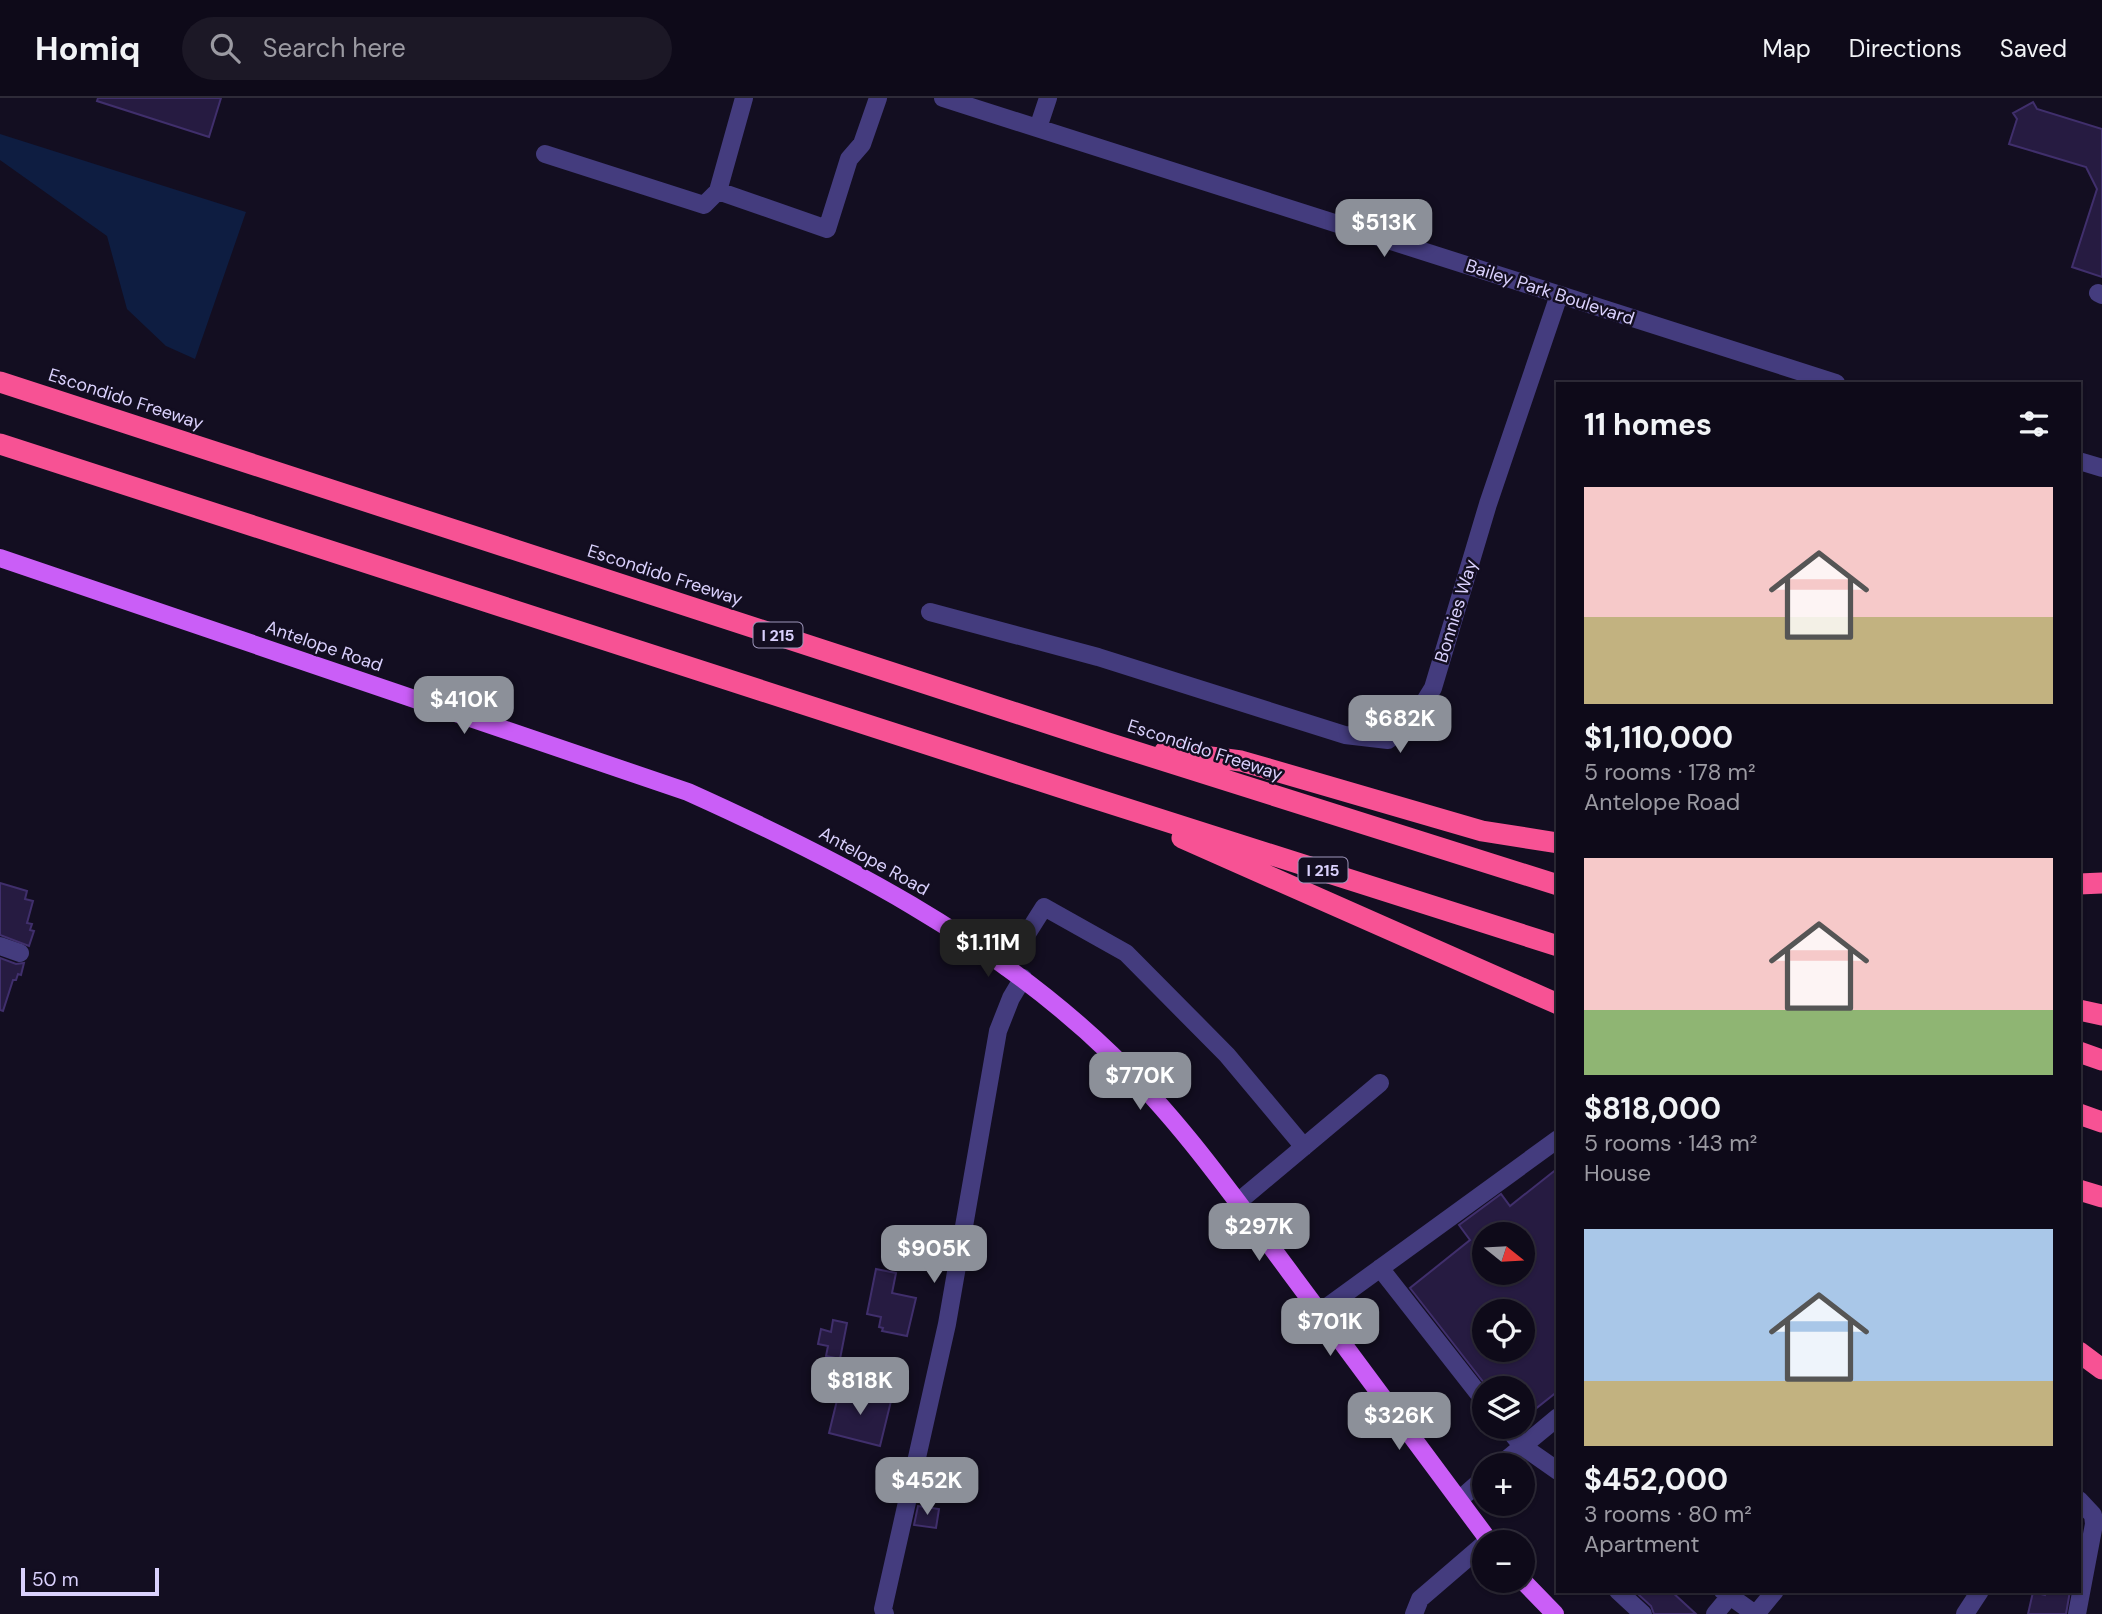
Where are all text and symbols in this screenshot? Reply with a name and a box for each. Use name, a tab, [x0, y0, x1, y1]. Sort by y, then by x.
search box	[182, 17, 672, 80]
text: Homiq	[35, 27, 140, 70]
icon: search	[206, 29, 244, 67]
text: Search here	[262, 31, 406, 65]
text: Map	[1763, 33, 1811, 64]
text: Directions	[1849, 33, 1962, 64]
text: Saved	[2000, 33, 2067, 64]
pin: $513K	[1335, 200, 1433, 259]
text: $513K	[1351, 207, 1417, 237]
street label: Bailey Park Boulevard	[1463, 253, 1637, 331]
street label: Escondido Freeway	[45, 363, 207, 435]
text: 11 homes	[1584, 405, 1712, 444]
icon: filters	[2015, 405, 2053, 443]
icon: home	[1756, 532, 1882, 658]
street label: Escondido Freeway	[584, 539, 746, 611]
street label: Bonnies Way	[1429, 557, 1483, 665]
street label: Antelope Road	[262, 615, 386, 677]
road number: I 215	[754, 622, 802, 648]
pin: $410K	[415, 676, 513, 736]
text: $410K	[430, 684, 498, 714]
pin: $682K	[1351, 696, 1449, 755]
text: $682K	[1364, 703, 1436, 733]
street label: Escondido Freeway	[1124, 714, 1286, 786]
text: $1,110,000	[1584, 718, 1733, 757]
text: 5 rooms · 178 m²	[1584, 757, 1756, 787]
text: Antelope Road	[1584, 787, 1740, 817]
street label: Antelope Road	[815, 821, 933, 901]
road number: I 215	[1298, 858, 1348, 883]
icon: home	[1756, 903, 1882, 1029]
pin: $1.11M	[931, 920, 1045, 979]
text: $1.11M	[956, 927, 1020, 957]
pin: $770K	[1091, 1052, 1189, 1112]
text: $770K	[1105, 1060, 1175, 1090]
text: $818,000	[1584, 1089, 1721, 1128]
text: 5 rooms · 143 m²	[1584, 1128, 1757, 1158]
text: House	[1584, 1158, 1651, 1188]
pin: $297K	[1210, 1204, 1308, 1263]
text: $297K	[1225, 1211, 1293, 1241]
north arrow	[1472, 1222, 1535, 1284]
map controls	[1472, 1222, 1535, 1593]
pin: $905K	[885, 1226, 983, 1285]
text: $905K	[897, 1233, 971, 1263]
icon: home	[1756, 1274, 1882, 1400]
pin: $701K	[1281, 1298, 1379, 1358]
button: locate	[1472, 1299, 1535, 1362]
text: $701K	[1297, 1306, 1363, 1336]
pin: $818K	[811, 1358, 909, 1417]
text: $818K	[827, 1365, 893, 1395]
button: layers	[1472, 1376, 1535, 1439]
pin: $326K	[1350, 1392, 1448, 1452]
text: $326K	[1364, 1400, 1434, 1430]
button: +	[1472, 1453, 1535, 1516]
pin: $452K	[878, 1458, 976, 1517]
text: $452,000	[1584, 1460, 1728, 1499]
text: $452K	[891, 1465, 963, 1495]
text: 3 rooms · 80 m²	[1584, 1499, 1752, 1529]
text: Apartment	[1584, 1529, 1699, 1559]
button: −	[1472, 1530, 1535, 1593]
scale bar	[21, 1565, 159, 1597]
text: 50 m	[32, 1567, 79, 1592]

